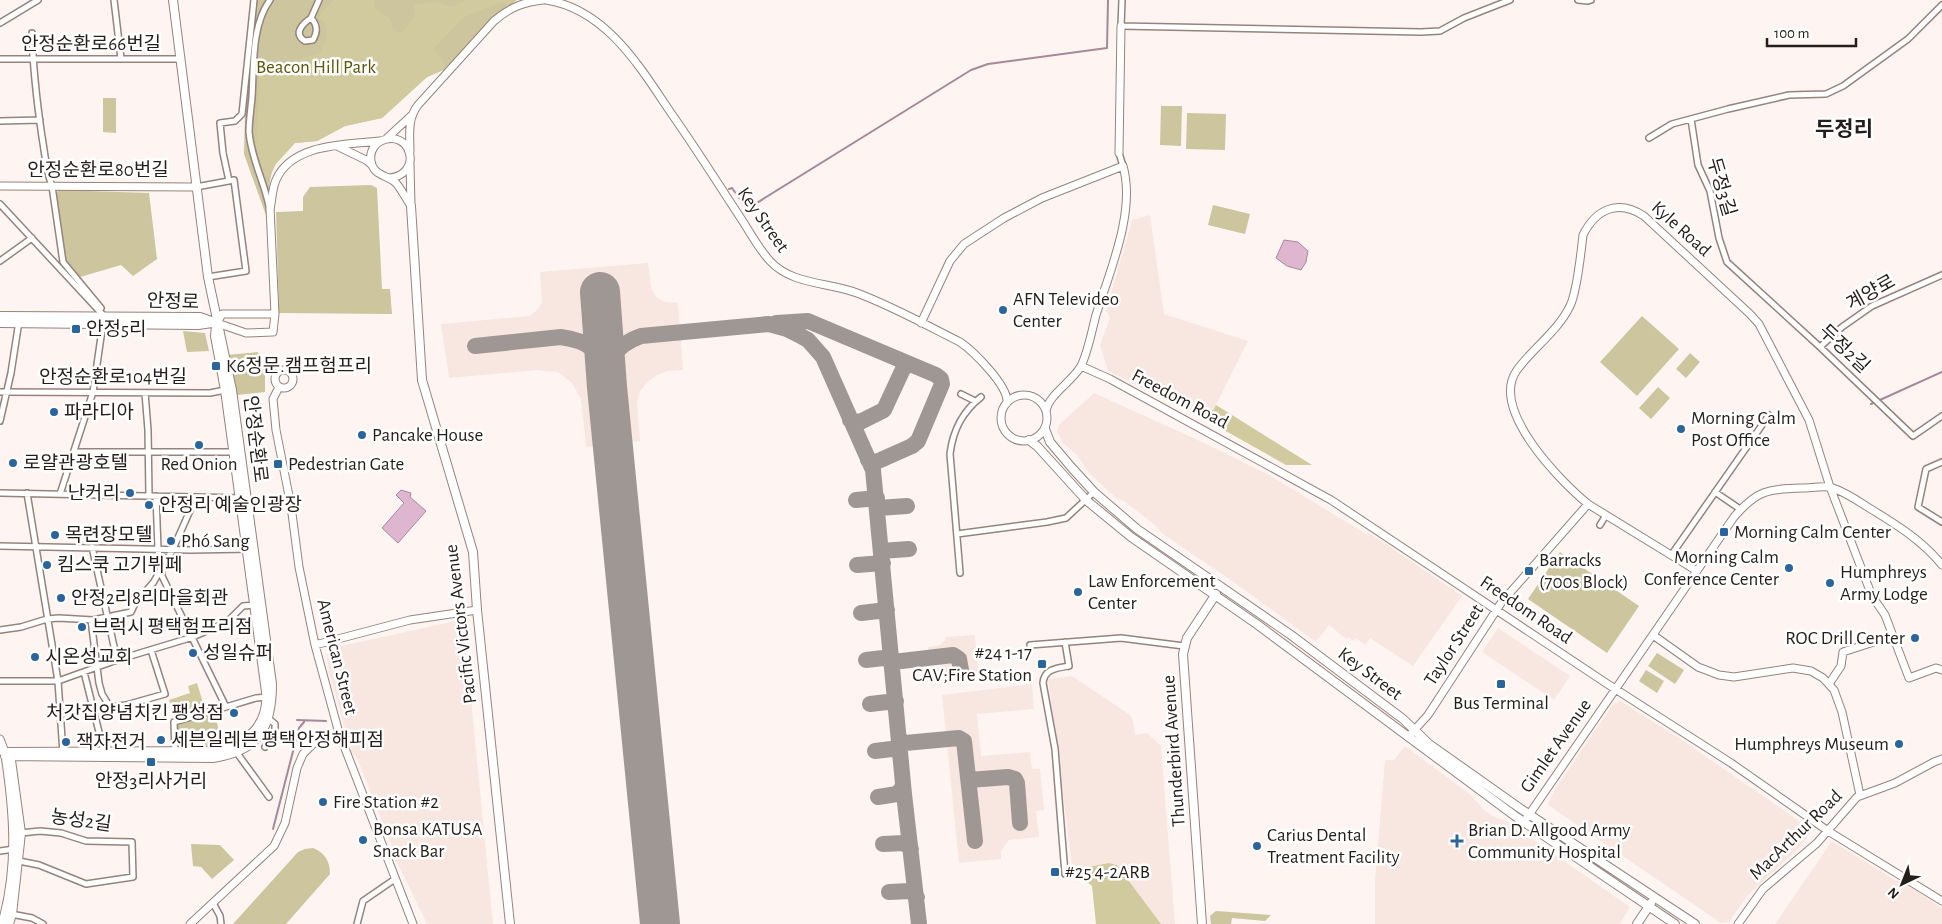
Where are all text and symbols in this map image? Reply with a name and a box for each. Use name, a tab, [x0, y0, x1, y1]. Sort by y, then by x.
scale bar	[1767, 15, 1856, 47]
text: 100 m	[1774, 26, 1809, 41]
street label: 안정순환로66번길	[21, 34, 161, 54]
park label: Beacon Hill Park	[256, 58, 376, 77]
district label: 두정리	[1815, 118, 1873, 140]
street label: 두정3길	[1704, 155, 1739, 219]
street label: 안정순환로80번길	[27, 160, 169, 180]
street label: Key Street	[734, 184, 792, 256]
street label: Kyle Road	[1648, 198, 1714, 260]
street label: 계양로	[1843, 271, 1899, 314]
place label: AFN Televideo Center	[1013, 290, 1119, 331]
street label: 안정로	[146, 291, 200, 312]
marker: AFN Televideo Center	[997, 304, 1009, 316]
place label: 안정5리	[86, 319, 146, 339]
street label: 두정2길	[1815, 320, 1874, 377]
marker: 안정5리	[70, 323, 82, 335]
place label: K6정문.캠프험프리	[226, 356, 372, 376]
marker: K6정문.캠프험프리	[210, 360, 222, 372]
street label: Freedom Road	[1129, 366, 1232, 432]
street label: 안정순환로104번길	[39, 367, 187, 387]
street label: 안정순환로	[240, 394, 271, 484]
place label: 파라디아	[64, 402, 134, 422]
marker: 파라디아	[48, 406, 60, 418]
place label: Morning Calm Post Office	[1691, 409, 1796, 450]
marker: Morning Calm Post Office	[1675, 423, 1687, 435]
place label: Pancake House	[372, 426, 483, 445]
marker: Pancake House	[356, 429, 368, 441]
marker: Red Onion	[193, 439, 205, 451]
place label: 로얄관광호텔	[23, 453, 128, 473]
place label: Red Onion	[160, 455, 238, 474]
place label: Pedestrian Gate	[288, 455, 404, 474]
marker: 로얄관광호텔	[7, 457, 19, 469]
marker: Pedestrian Gate	[272, 458, 284, 470]
place label: 난커리	[68, 483, 120, 503]
marker: 난커리	[124, 487, 136, 499]
place label: 안정리 예술인광장	[159, 495, 302, 515]
marker: 안정리 예술인광장	[143, 499, 155, 511]
place label: Morning Calm Center	[1734, 523, 1891, 542]
place label: 목련장모텔	[65, 525, 152, 545]
marker: Morning Calm Center	[1718, 526, 1730, 538]
marker: 목련장모텔	[49, 529, 61, 541]
place label: Phó Sang	[181, 532, 250, 551]
marker: Phó Sang	[165, 535, 177, 547]
street label: Pacific Victors Avenue	[442, 543, 480, 705]
place label: Morning Calm Conference Center	[1644, 548, 1779, 589]
place label: Barracks (700s Block)	[1539, 551, 1629, 592]
place label: 킴스쿡 고기뷔페	[57, 555, 183, 575]
marker: 킴스쿡 고기뷔페	[41, 559, 53, 571]
marker: Morning Calm Conference Center	[1783, 562, 1795, 574]
place label: Humphreys Army Lodge	[1840, 563, 1928, 604]
marker: Barracks (700s Block)	[1523, 565, 1535, 577]
place label: Law Enforcement Center	[1088, 572, 1216, 613]
street label: Freedom Road	[1477, 572, 1575, 648]
marker: Humphreys Army Lodge	[1824, 577, 1836, 589]
marker: Law Enforcement Center	[1072, 586, 1084, 598]
place label: 안정2리8리마을회관	[71, 588, 229, 608]
marker: 안정2리8리마을회관	[55, 592, 67, 604]
street label: American Street	[313, 597, 361, 717]
street label: Taylor Street	[1421, 601, 1487, 689]
place label: 브럭시 평택험프리점	[92, 617, 252, 637]
marker: 브럭시 평택험프리점	[76, 621, 88, 633]
place label: ROC Drill Center	[1785, 629, 1905, 648]
marker: ROC Drill Center	[1909, 632, 1921, 644]
place label: 성일슈퍼	[203, 643, 273, 663]
place label: #24 1-17 CAV;Fire Station	[912, 644, 1032, 685]
street label: Key Street	[1334, 644, 1406, 704]
place label: 시온성교회	[45, 647, 132, 667]
marker: 성일슈퍼	[187, 647, 199, 659]
marker: 시온성교회	[29, 651, 41, 663]
marker: #24 1-17 CAV;Fire Station	[1036, 658, 1048, 670]
street label: Thunderbird Avenue	[1159, 675, 1189, 827]
marker: Bus Terminal	[1495, 678, 1507, 690]
place label: Bus Terminal	[1453, 694, 1549, 713]
street label: Gimlet Avenue	[1517, 696, 1595, 796]
place label: 처갓집양념치킨 팽성점	[46, 703, 224, 723]
marker: 처갓집양념치킨 팽성점	[228, 707, 240, 719]
place label: 세븐일레븐 평택안정해피점	[171, 730, 384, 750]
place label: 잭자전거	[76, 732, 146, 752]
marker: 세븐일레븐 평택안정해피점	[155, 734, 167, 746]
place label: Humphreys Museum	[1734, 735, 1889, 754]
marker: 잭자전거	[60, 736, 72, 748]
marker: Humphreys Museum	[1893, 738, 1905, 750]
marker: 안정3리사거리	[145, 756, 157, 768]
place label: 안정3리사거리	[95, 771, 207, 791]
street label: MacArthur Road	[1746, 786, 1846, 884]
place label: Fire Station #2	[333, 793, 439, 812]
marker: Fire Station #2	[317, 796, 329, 808]
street label: 농성2길	[49, 806, 113, 835]
place label: Bonsa KATUSA Snack Bar	[373, 820, 482, 861]
place label: Brian D. Allgood Army Community Hospital	[1468, 821, 1630, 862]
place label: Carius Dental Treatment Facility	[1267, 826, 1400, 867]
marker: Bonsa KATUSA Snack Bar	[357, 834, 369, 846]
marker: Brian D. Allgood Army Community Hospital	[1450, 834, 1464, 848]
marker: Carius Dental Treatment Facility	[1251, 840, 1263, 852]
north arrow	[1877, 859, 1927, 909]
place label: #25 4-2ARB	[1065, 863, 1150, 882]
marker: #25 4-2ARB	[1049, 866, 1061, 878]
text: N	[1885, 884, 1902, 901]

